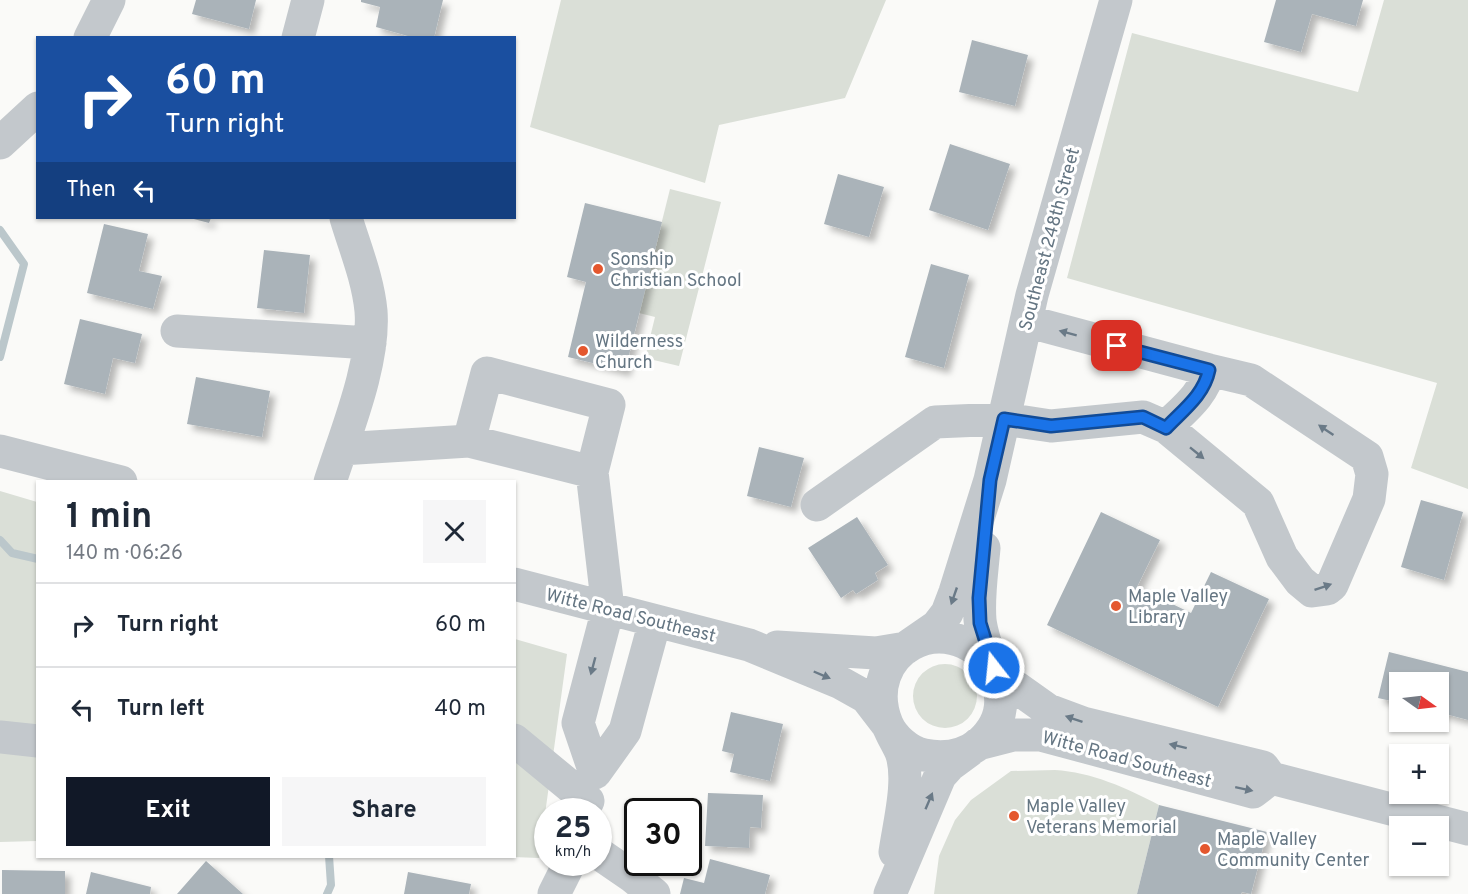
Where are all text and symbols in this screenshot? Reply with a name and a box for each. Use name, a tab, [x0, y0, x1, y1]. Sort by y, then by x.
text: 60 m	[165, 56, 266, 109]
icon: right	[66, 60, 144, 138]
text: Turn right	[165, 108, 284, 142]
street label: Southeast 248th Street	[1015, 145, 1086, 334]
icon: left	[128, 174, 161, 207]
text: Then	[66, 177, 116, 204]
place label: Sonship Christian School	[610, 249, 742, 293]
marker: Sonship Christian School	[591, 262, 605, 276]
pin	[1091, 320, 1142, 371]
one-way arrow	[1059, 327, 1078, 337]
icon: arrive	[1100, 329, 1133, 362]
place label: Wilderness Church	[595, 331, 683, 375]
marker: Wilderness Church	[576, 344, 590, 358]
one-way arrow	[1319, 424, 1335, 436]
one-way arrow	[1189, 446, 1204, 459]
text: 1 min	[66, 495, 152, 541]
button: close	[423, 500, 486, 563]
text: 140 m · 06:26	[66, 541, 183, 567]
one-way arrow	[1314, 582, 1332, 592]
street label: Witte Road Southeast	[543, 584, 718, 649]
place label: Maple Valley Library	[1128, 586, 1228, 630]
one-way arrow	[948, 587, 958, 605]
marker: Maple Valley Library	[1109, 599, 1123, 613]
icon: right	[66, 609, 99, 642]
text: Turn right	[117, 612, 219, 639]
text: 60 m	[435, 612, 486, 639]
position arrow	[962, 636, 1026, 700]
one-way arrow	[588, 657, 598, 675]
one-way arrow	[813, 671, 831, 680]
north arrow	[1389, 672, 1449, 732]
map controls	[1389, 672, 1449, 876]
icon: left	[66, 693, 99, 726]
text: Turn left	[117, 696, 205, 723]
text: 40 m	[434, 696, 486, 723]
one-way arrow	[1065, 714, 1083, 724]
street label: Witte Road Southeast	[1039, 727, 1214, 794]
one-way arrow	[1169, 741, 1188, 751]
button: +	[1389, 744, 1449, 804]
button: Exit	[66, 777, 270, 846]
button: Share	[282, 777, 486, 846]
one-way arrow	[1235, 785, 1254, 794]
one-way arrow	[924, 792, 934, 810]
place label: Maple Valley Veterans Memorial	[1026, 796, 1177, 840]
speed limit sign: 30	[624, 798, 702, 876]
marker: Maple Valley Veterans Memorial	[1007, 809, 1021, 823]
text: 25	[555, 811, 591, 848]
button: −	[1389, 816, 1449, 876]
place label: Maple Valley Community Center	[1217, 829, 1370, 873]
marker: Maple Valley Community Center	[1198, 842, 1212, 856]
text: km/h	[555, 843, 591, 862]

